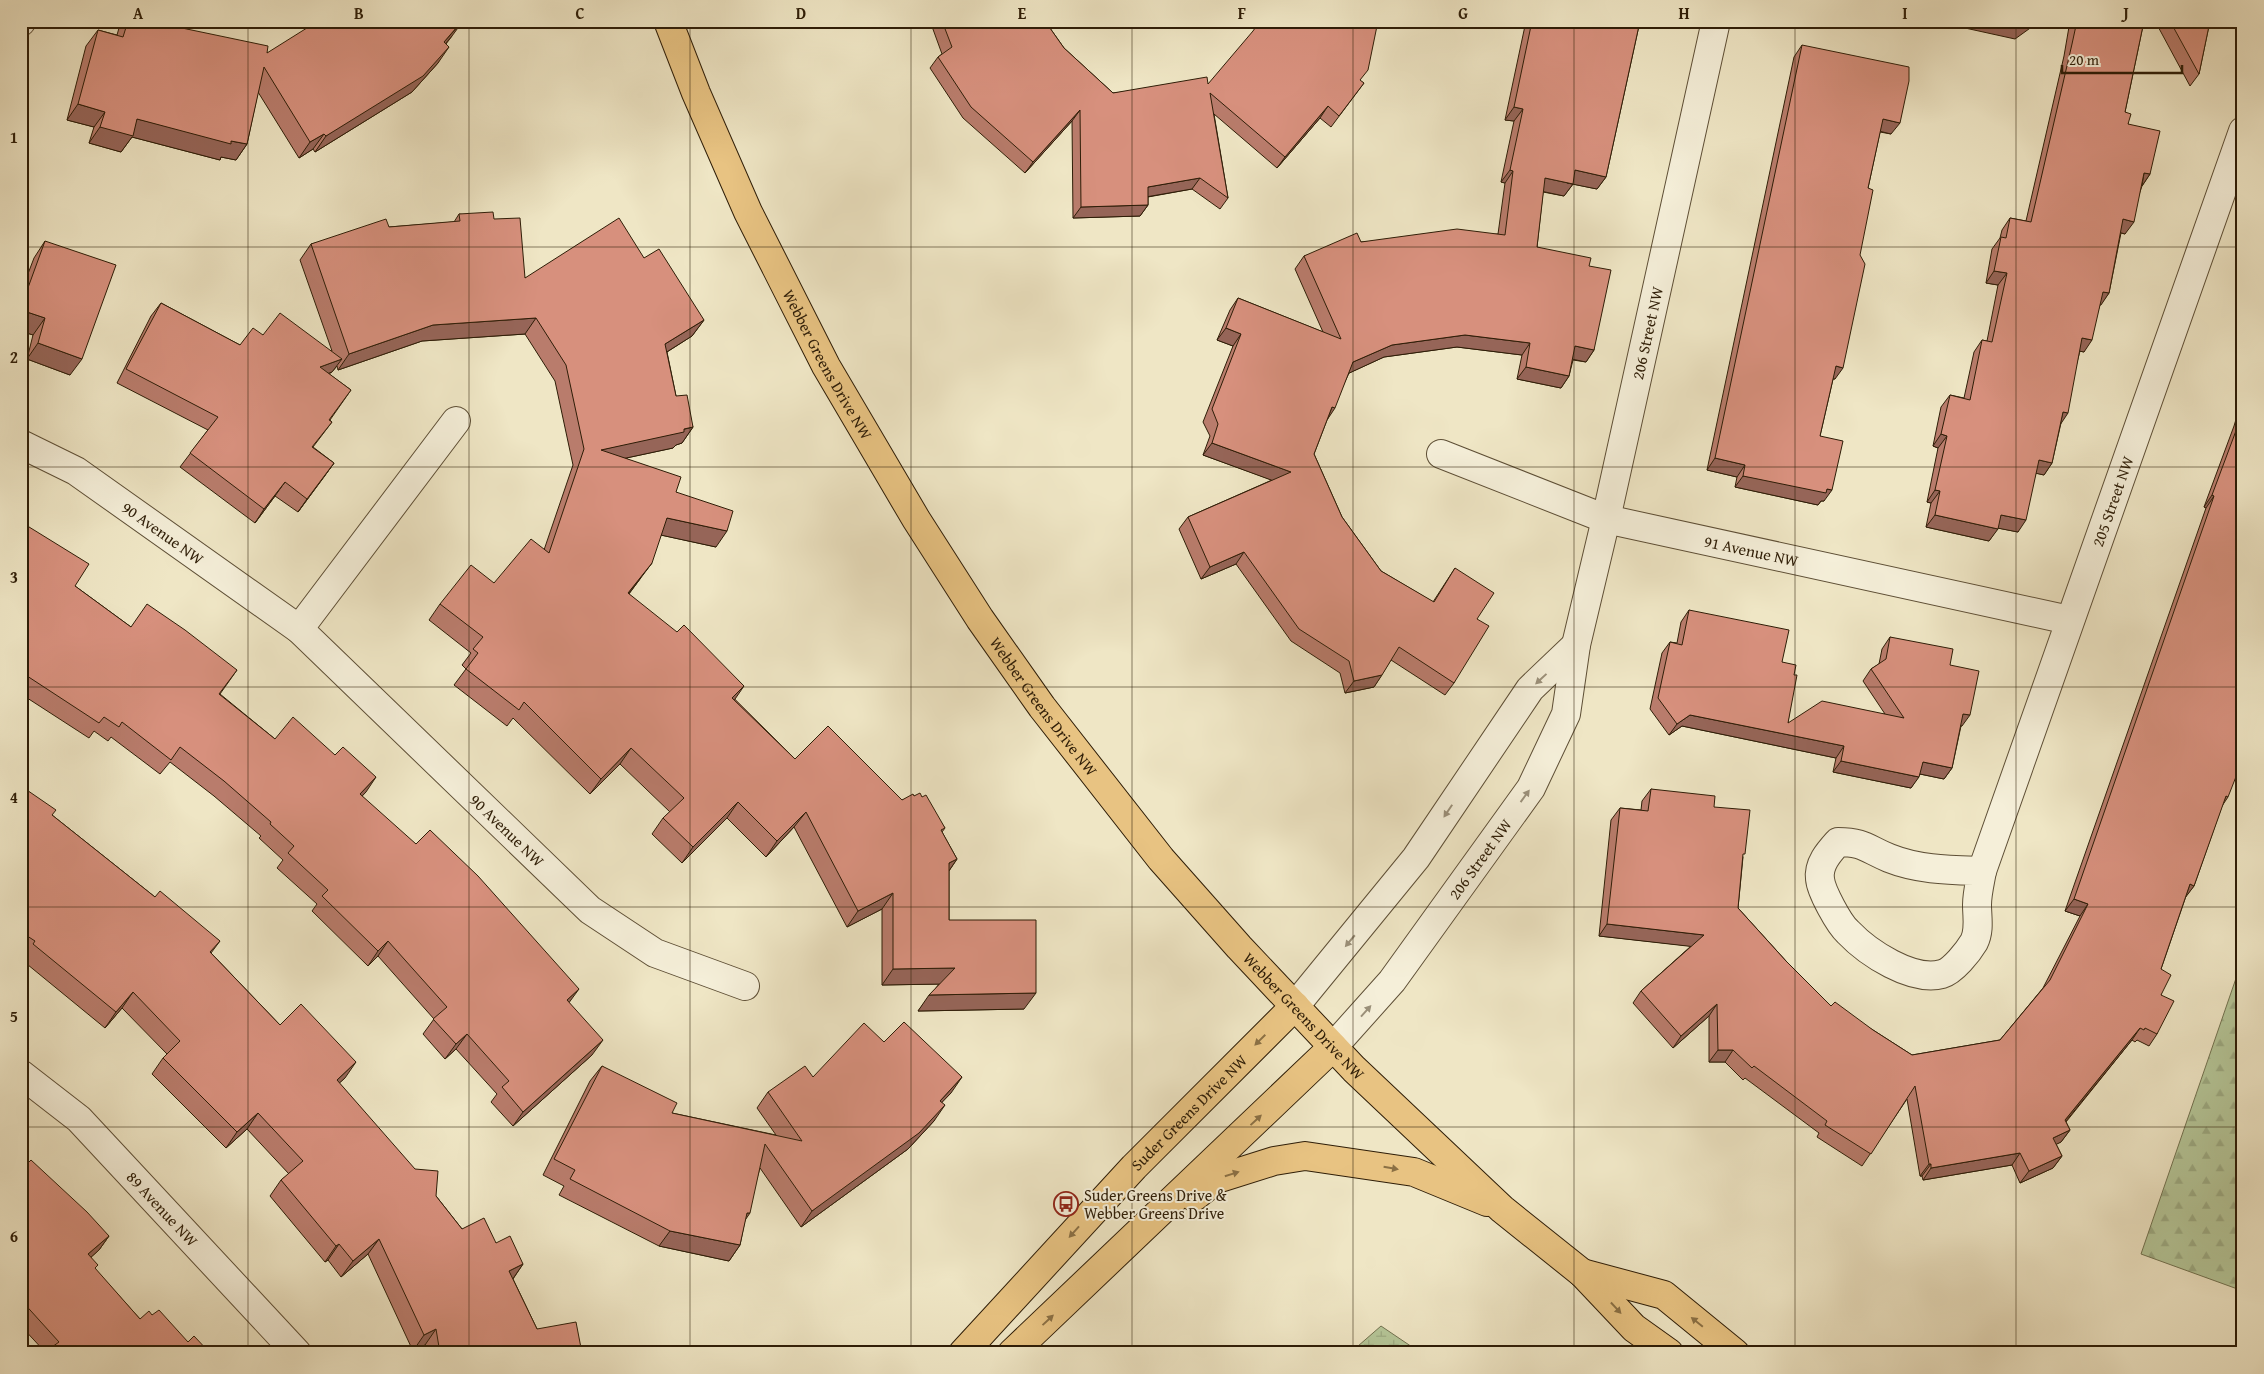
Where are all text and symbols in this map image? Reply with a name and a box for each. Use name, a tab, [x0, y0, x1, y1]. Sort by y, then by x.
text: A	[133, 1, 144, 25]
text: B	[354, 1, 364, 25]
text: C	[575, 1, 585, 25]
text: D	[796, 1, 806, 25]
text: E	[1018, 1, 1027, 25]
text: F	[1238, 1, 1246, 25]
text: G	[1458, 1, 1468, 25]
text: H	[1678, 1, 1690, 25]
text: I	[1902, 1, 1908, 25]
text: J	[2120, 1, 2129, 25]
scale bar	[2062, 42, 2182, 74]
text: 20 m	[2069, 49, 2100, 70]
text: 1	[10, 125, 18, 149]
street label: 206 Street NW	[1625, 284, 1669, 382]
street label: Webber Greens Drive NW	[777, 285, 879, 444]
text: 2	[10, 345, 18, 369]
street label: 205 Street NW	[2085, 452, 2140, 550]
street label: 90 Avenue NW	[117, 495, 209, 570]
street label: 91 Avenue NW	[1702, 529, 1801, 573]
text: 3	[10, 565, 18, 589]
street label: Webber Greens Drive NW	[984, 632, 1104, 781]
one-way arrow	[1535, 673, 1547, 685]
text: 4	[10, 785, 18, 809]
street label: 90 Avenue NW	[464, 788, 550, 872]
one-way arrow	[1520, 789, 1530, 803]
one-way arrow	[1443, 805, 1453, 818]
street label: 206 Street NW	[1443, 813, 1518, 904]
one-way arrow	[1344, 934, 1355, 947]
street label: Webber Greens Drive NW	[1238, 947, 1371, 1086]
text: 5	[10, 1004, 18, 1028]
one-way arrow	[1360, 1005, 1372, 1017]
one-way arrow	[1254, 1034, 1266, 1046]
street label: Suder Greens Drive NW	[1125, 1048, 1253, 1176]
one-way arrow	[1250, 1114, 1262, 1126]
one-way arrow	[1384, 1164, 1400, 1172]
street label: 89 Avenue NW	[121, 1165, 204, 1252]
one-way arrow	[1224, 1170, 1239, 1178]
place label: Suder Greens Drive & Webber Greens Drive	[1084, 1183, 1227, 1225]
bus stop icon: Suder Greens Drive & Webber Greens Drive	[1053, 1191, 1079, 1217]
text: 6	[10, 1224, 18, 1248]
one-way arrow	[1068, 1226, 1080, 1238]
one-way arrow	[1610, 1302, 1622, 1314]
one-way arrow	[1042, 1314, 1054, 1326]
one-way arrow	[1691, 1316, 1704, 1327]

